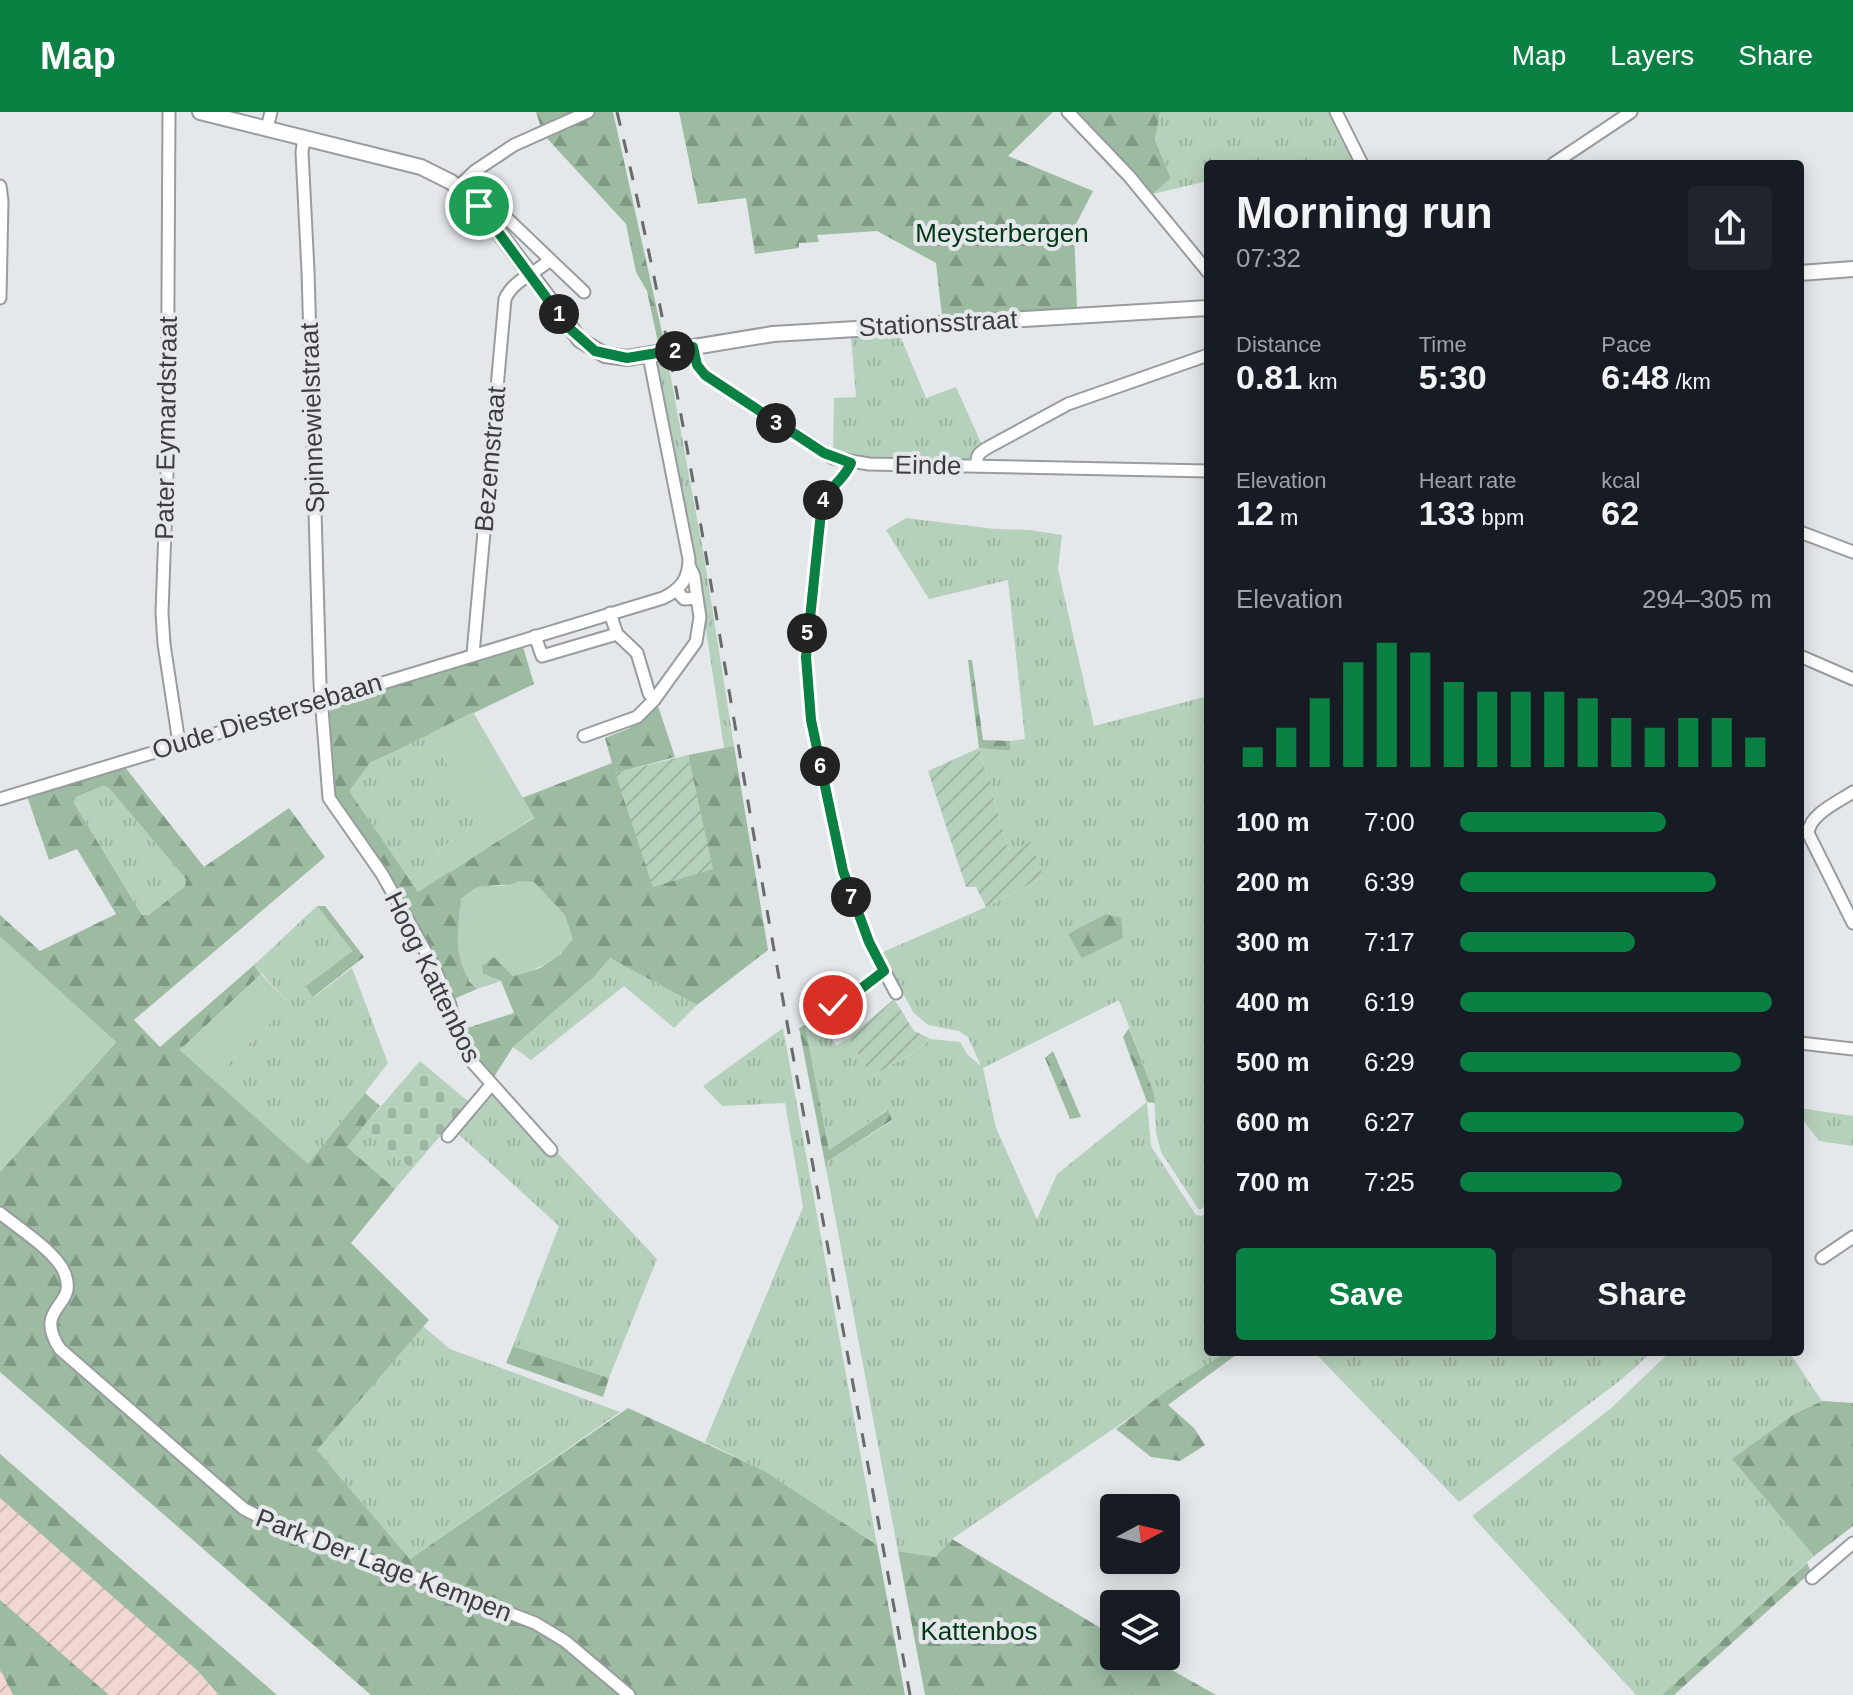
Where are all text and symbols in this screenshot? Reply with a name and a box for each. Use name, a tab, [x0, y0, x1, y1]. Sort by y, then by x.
text: Map	[40, 35, 116, 77]
text: Map	[1512, 40, 1566, 71]
text: Layers	[1610, 40, 1694, 71]
text: Share	[1738, 40, 1813, 71]
pin	[445, 172, 513, 240]
icon: arrive	[457, 184, 501, 228]
button: share	[1688, 186, 1772, 270]
text: Morning run	[1236, 188, 1493, 237]
park label: Meysterbergen	[915, 218, 1089, 248]
text: 07:32	[1236, 243, 1301, 273]
pin: 1	[539, 294, 579, 334]
text: 1	[553, 301, 565, 326]
street label: Stationsstraat	[858, 304, 1019, 342]
street label: Pater Eymardstraat	[149, 315, 183, 540]
street label: Spinnewielstraat	[294, 321, 330, 514]
pin: 2	[655, 331, 695, 371]
text: Distance	[1236, 332, 1322, 357]
text: Time	[1419, 332, 1467, 357]
text: Pace	[1601, 332, 1651, 357]
text: 2	[669, 338, 681, 363]
text: 0.81	[1236, 358, 1302, 396]
text: 5:30	[1419, 358, 1487, 396]
text: 6:48	[1601, 358, 1669, 396]
text: km	[1302, 369, 1338, 394]
text: /km	[1669, 369, 1711, 394]
street label: Bezemstraat	[469, 384, 511, 533]
pin: 3	[756, 403, 796, 443]
text: 3	[770, 410, 782, 435]
street label: Einde	[894, 449, 962, 481]
text: Elevation	[1236, 468, 1327, 493]
text: Heart rate	[1419, 468, 1516, 493]
text: kcal	[1601, 468, 1640, 493]
pin: 4	[803, 480, 843, 520]
text: 4	[817, 487, 829, 512]
text: 12	[1236, 494, 1274, 532]
text: 133	[1419, 494, 1475, 532]
text: 62	[1601, 494, 1639, 532]
text: m	[1274, 505, 1298, 530]
text: bpm	[1475, 505, 1524, 530]
text: Elevation	[1236, 584, 1343, 614]
text: 294–305 m	[1642, 584, 1772, 614]
pin: 5	[787, 613, 827, 653]
text: 5	[801, 620, 813, 645]
street label: Oude Diestersebaan	[149, 667, 385, 765]
pin: 6	[800, 746, 840, 786]
text: 6	[814, 753, 826, 778]
text: 100 m	[1236, 807, 1310, 837]
text: 7:00	[1364, 807, 1415, 837]
text: 200 m	[1236, 867, 1310, 897]
text: 6:39	[1364, 867, 1415, 897]
pin: 7	[831, 877, 871, 917]
text: 7	[845, 884, 857, 909]
street label: Hoog Kattenbos	[379, 887, 487, 1067]
text: 300 m	[1236, 927, 1310, 957]
text: 7:17	[1364, 927, 1415, 957]
pin	[799, 971, 867, 1039]
icon: check	[811, 983, 855, 1027]
text: 400 m	[1236, 987, 1310, 1017]
text: 6:19	[1364, 987, 1415, 1017]
text: 500 m	[1236, 1047, 1310, 1077]
text: 6:29	[1364, 1047, 1415, 1077]
text: 600 m	[1236, 1107, 1310, 1137]
text: 6:27	[1364, 1107, 1415, 1137]
text: 700 m	[1236, 1167, 1310, 1197]
text: 7:25	[1364, 1167, 1415, 1197]
button: Save	[1236, 1248, 1496, 1340]
button: Share	[1512, 1248, 1772, 1340]
north arrow	[1100, 1494, 1180, 1574]
map controls	[1100, 1494, 1180, 1670]
street label: Park Der Lage Kempen	[252, 1502, 516, 1628]
button: layers	[1100, 1590, 1180, 1670]
park label: Kattenbos	[920, 1616, 1038, 1646]

